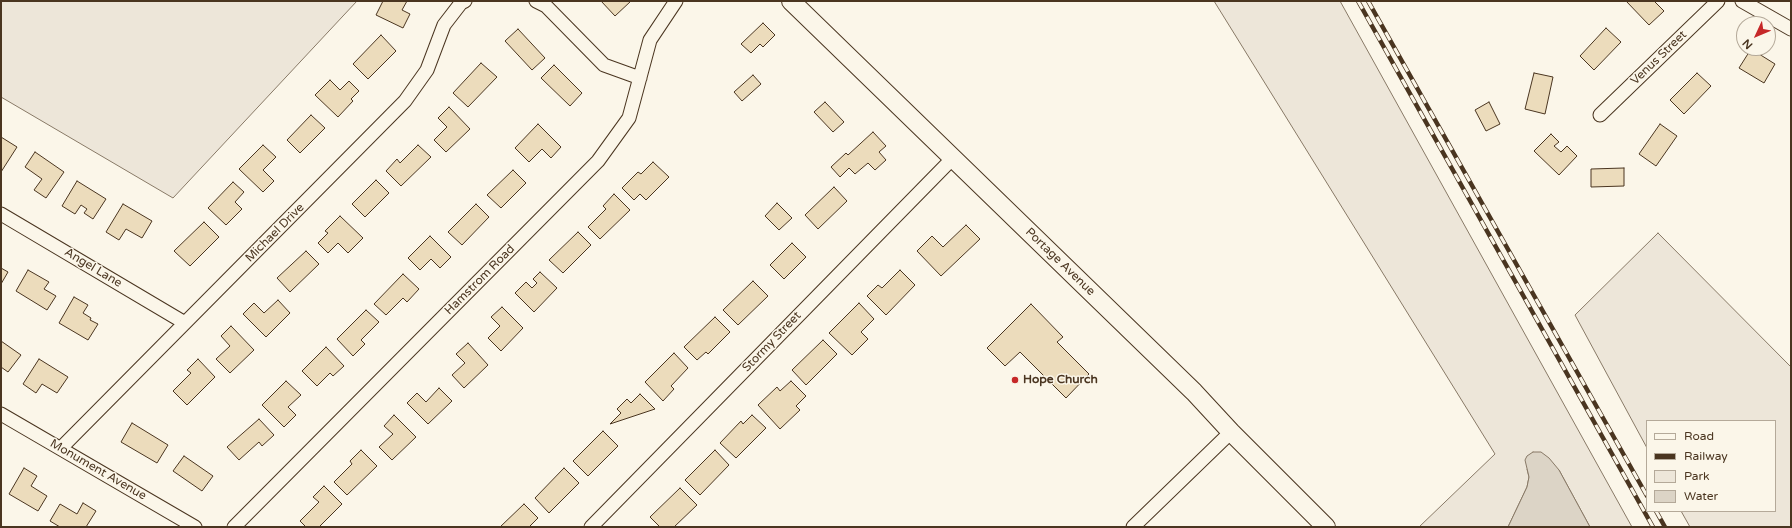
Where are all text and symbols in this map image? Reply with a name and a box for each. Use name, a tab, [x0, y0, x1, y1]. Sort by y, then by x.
north arrow	[1736, 16, 1776, 56]
street label: Venus Street	[1628, 28, 1690, 88]
text: N	[1740, 36, 1755, 52]
street label: Michael Drive	[243, 201, 307, 265]
street label: Portage Avenue	[1022, 225, 1098, 299]
street label: Hamstrom Road	[442, 242, 518, 318]
street label: Angel Lane	[62, 245, 124, 291]
street label: Stormy Street	[740, 309, 804, 375]
place label: Hope Church	[1023, 373, 1098, 387]
marker: Hope Church	[1010, 375, 1020, 385]
legend	[1646, 420, 1776, 512]
text: Road	[1684, 429, 1714, 443]
street label: Monument Avenue	[47, 437, 149, 503]
text: Railway	[1684, 449, 1728, 463]
text: Park	[1684, 469, 1710, 483]
text: Water	[1684, 489, 1718, 503]

